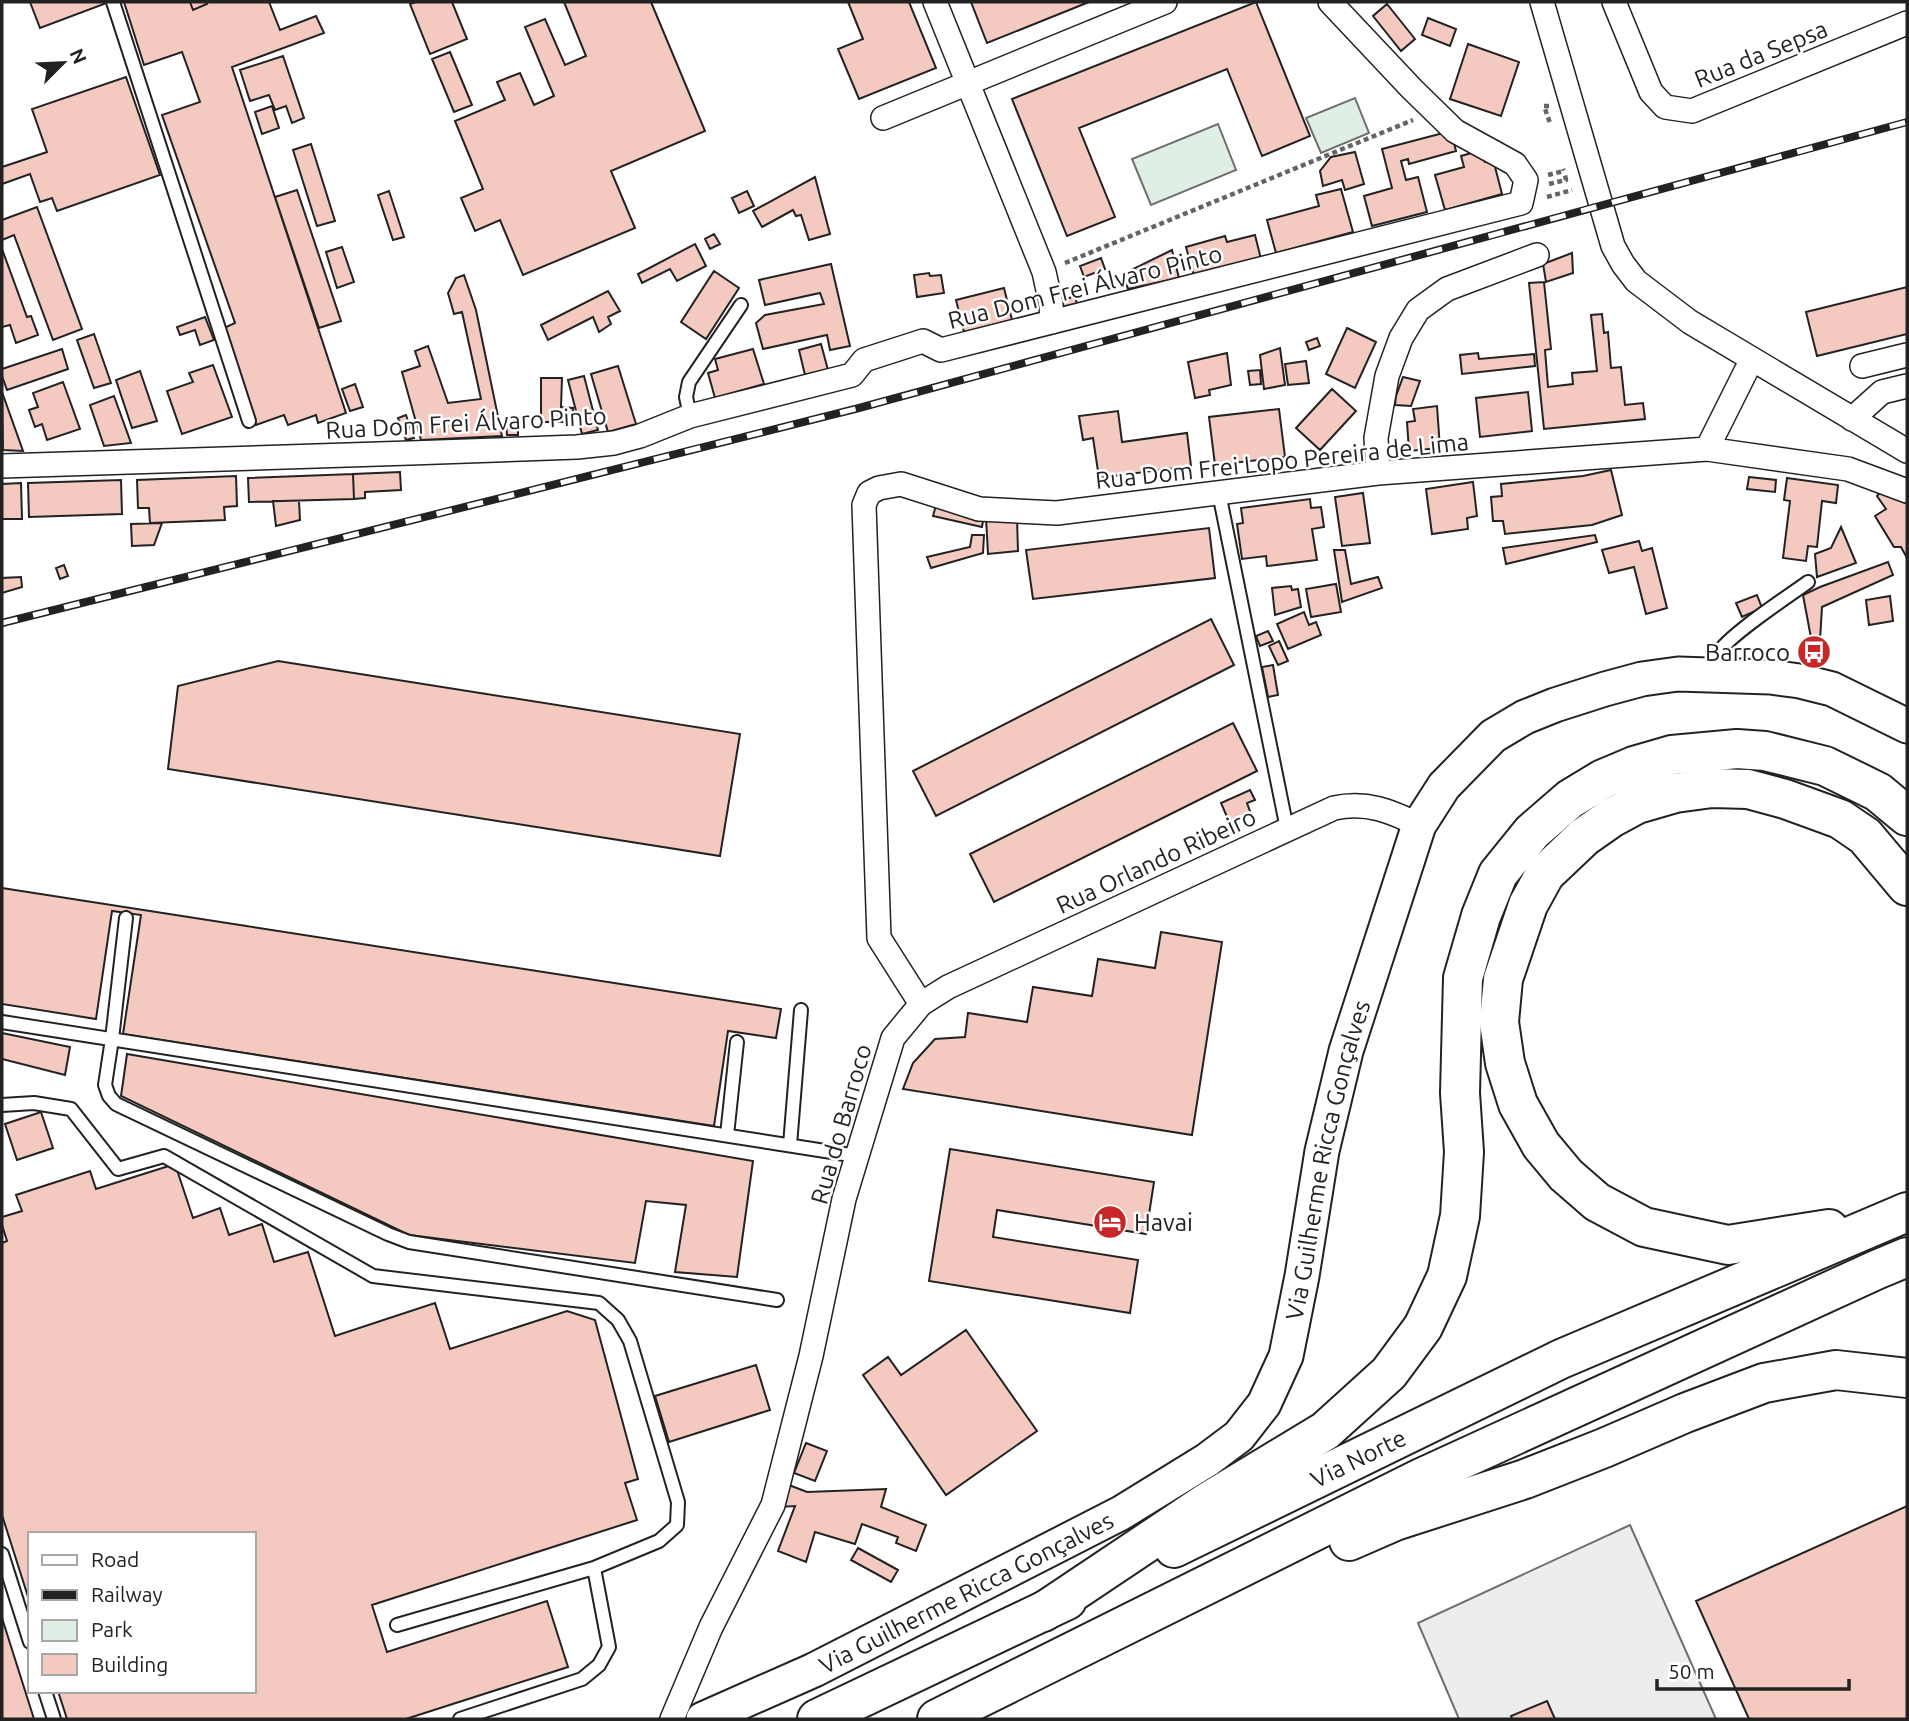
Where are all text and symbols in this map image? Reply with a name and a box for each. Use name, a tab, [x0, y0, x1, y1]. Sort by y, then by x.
street label: Rua da Sepsa	[1691, 15, 1831, 93]
north arrow	[28, 28, 98, 98]
text: N	[66, 45, 91, 67]
street label: Rua Dom Frei Álvaro Pinto	[945, 239, 1225, 334]
street label: Rua Dom Frei Álvaro Pinto	[325, 401, 607, 444]
street label: Rua Dom Frei Lopo Pereira de Lima	[1094, 428, 1470, 494]
bus stop icon: Barroco	[1795, 633, 1833, 671]
place label: Barroco	[1705, 639, 1790, 666]
street label: Rua Orlando Ribeiro	[1052, 803, 1260, 919]
street label: Via Guilherme Ricca Gonçalves	[1280, 997, 1375, 1322]
street label: Rua do Barroco	[805, 1041, 877, 1207]
hotel icon: Havai	[1091, 1203, 1129, 1241]
place label: Havai	[1134, 1209, 1193, 1236]
street label: Via Norte	[1306, 1423, 1410, 1493]
street label: Via Guilherme Ricca Gonçalves	[814, 1506, 1117, 1679]
legend	[28, 1532, 256, 1693]
text: Road	[91, 1547, 139, 1571]
text: Railway	[91, 1582, 163, 1606]
text: Park	[91, 1617, 133, 1641]
scale bar	[1657, 1648, 1850, 1692]
text: Building	[91, 1652, 168, 1676]
text: 50 m	[1668, 1659, 1715, 1683]

